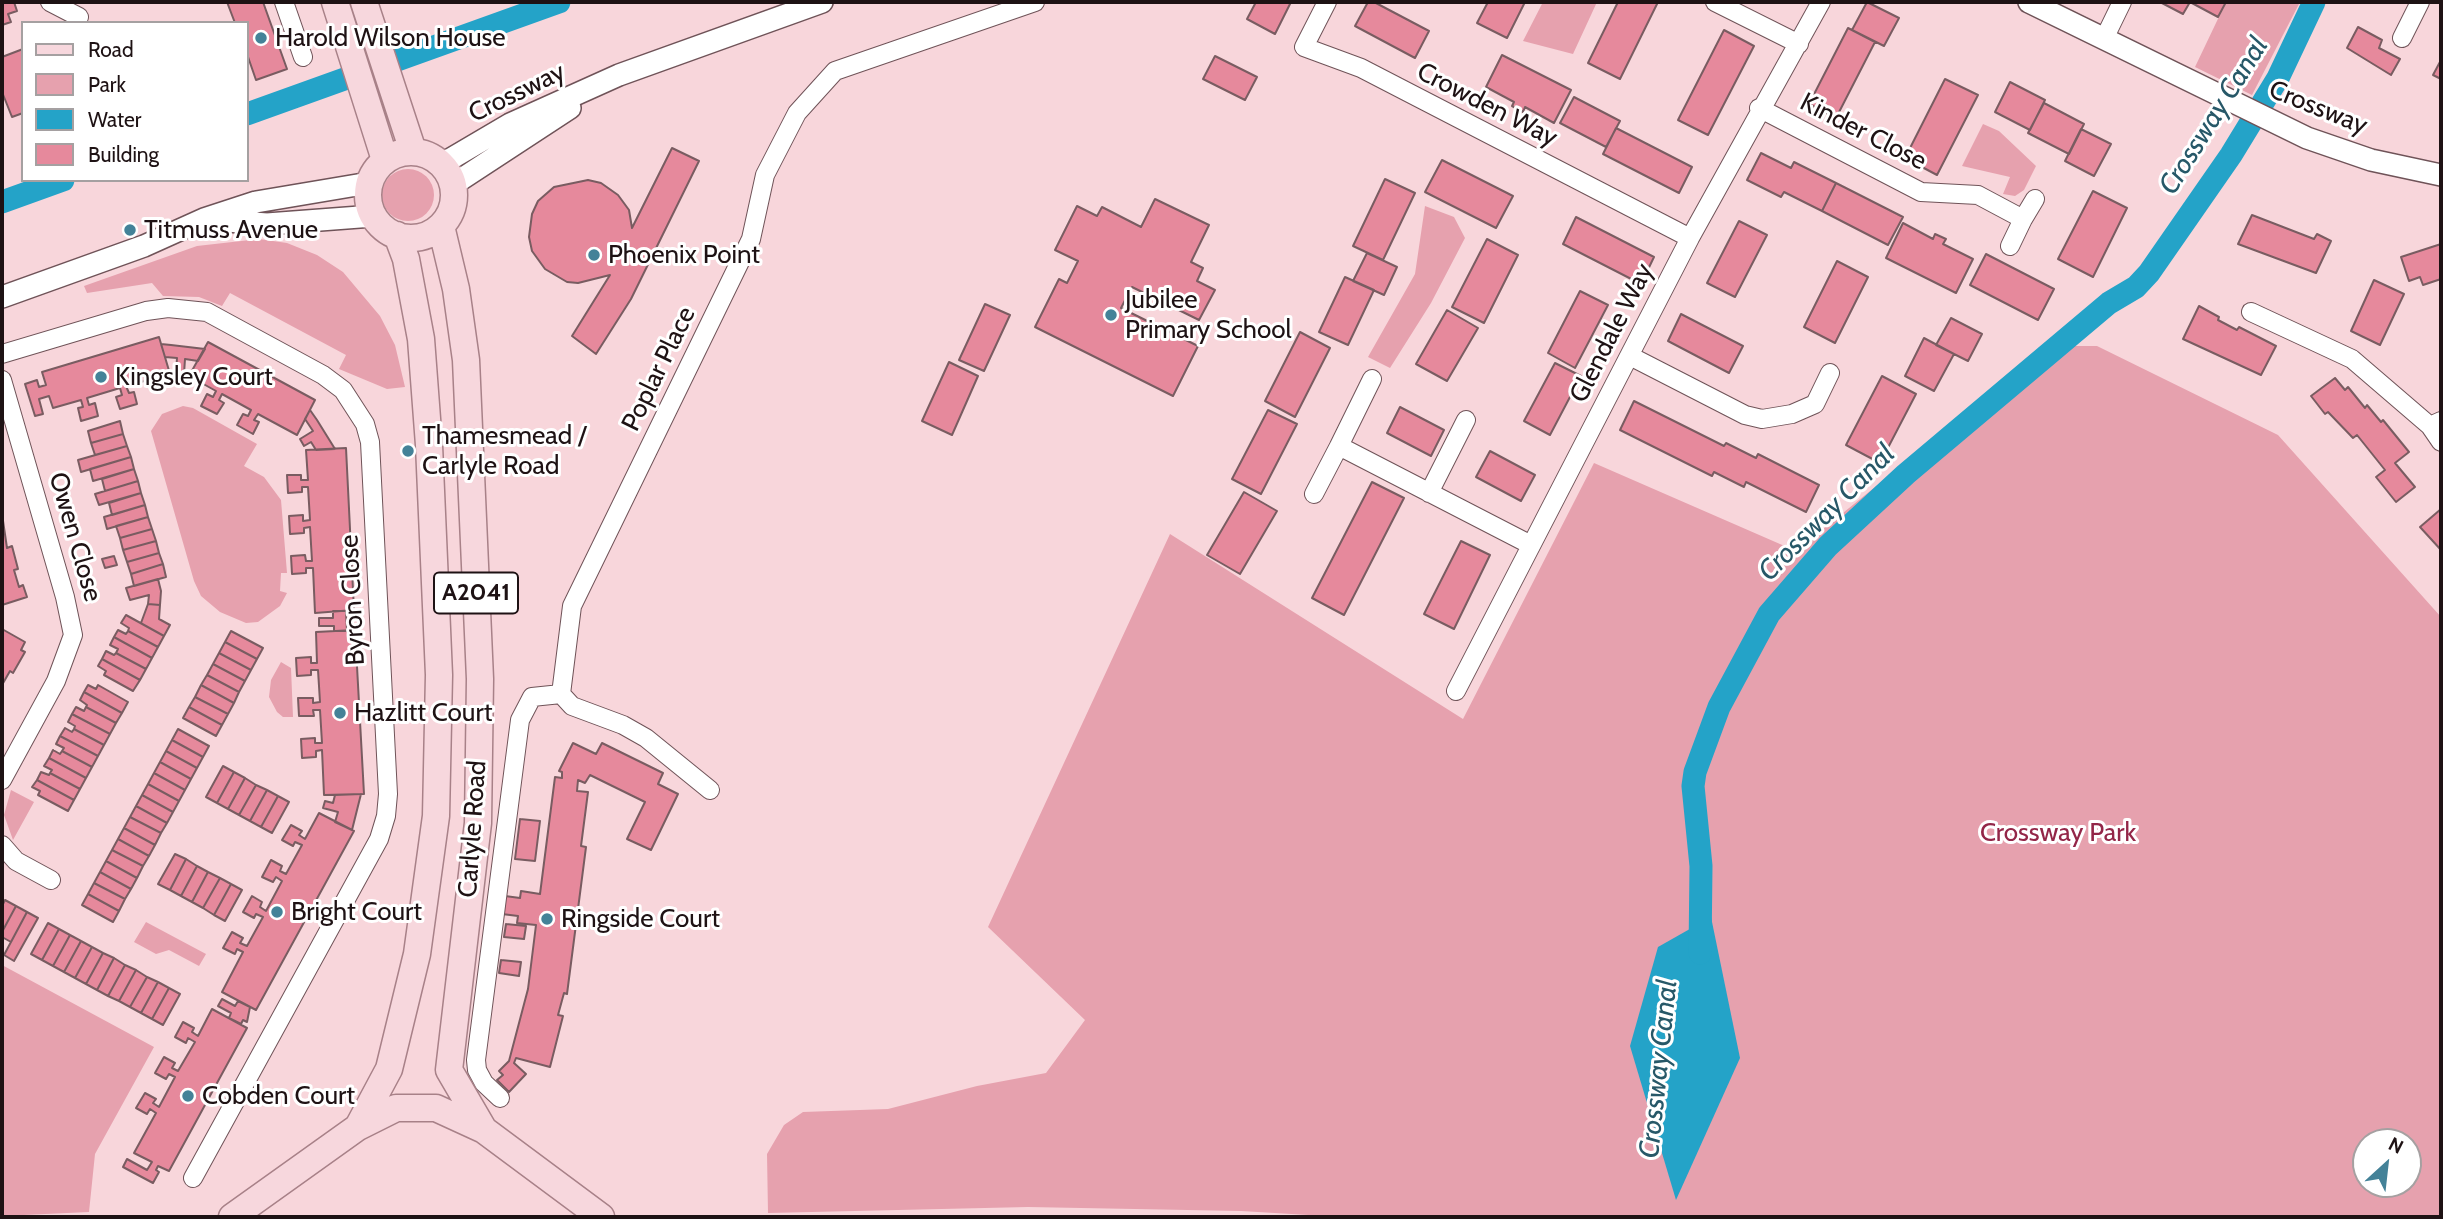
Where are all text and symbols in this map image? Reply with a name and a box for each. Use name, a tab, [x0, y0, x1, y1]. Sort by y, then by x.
legend	[21, 21, 248, 182]
place label: Harold Wilson House	[275, 22, 506, 54]
marker: Harold Wilson House	[253, 30, 269, 46]
water label: Crossway Canal	[2152, 31, 2276, 201]
text: Road	[88, 37, 134, 62]
street label: Crossway	[464, 56, 570, 130]
street label: Crowden Way	[1412, 56, 1562, 154]
text: Park	[88, 72, 126, 97]
street label: Crossway	[2264, 74, 2372, 142]
street label: Kinder Close	[1795, 87, 1931, 177]
text: Water	[88, 107, 141, 132]
text: Building	[88, 142, 159, 167]
place label: Titmuss Avenue	[144, 214, 318, 246]
marker: Titmuss Avenue	[122, 222, 138, 238]
place label: Phoenix Point	[608, 239, 760, 271]
marker: Phoenix Point	[586, 247, 602, 263]
street label: Glendale Way	[1564, 258, 1660, 408]
place label: Jubilee Primary School	[1125, 284, 1292, 346]
street label: Poplar Place	[616, 302, 702, 436]
marker: Jubilee Primary School	[1103, 307, 1119, 323]
place label: Kingsley Court	[115, 361, 273, 393]
marker: Kingsley Court	[93, 369, 109, 385]
place label: Thamesmead / Carlyle Road	[422, 420, 586, 481]
water label: Crossway Canal	[1752, 438, 1902, 588]
marker: Thamesmead / Carlyle Road	[400, 443, 416, 459]
street label: Owen Close	[42, 469, 108, 605]
street label: Byron Close	[334, 534, 372, 666]
road number: A2041	[434, 572, 518, 614]
place label: Hazlitt Court	[354, 697, 492, 729]
marker: Hazlitt Court	[332, 705, 348, 721]
street label: Carlyle Road	[453, 759, 493, 899]
park label: Crossway Park	[1980, 817, 2136, 849]
place label: Bright Court	[291, 896, 422, 928]
place label: Ringside Court	[561, 903, 720, 935]
marker: Bright Court	[269, 904, 285, 920]
marker: Ringside Court	[539, 911, 555, 927]
water label: Crossway Canal	[1633, 978, 1685, 1160]
place label: Cobden Court	[202, 1080, 355, 1112]
marker: Cobden Court	[180, 1088, 196, 1104]
north arrow	[2352, 1128, 2422, 1198]
text: N	[2385, 1132, 2407, 1159]

